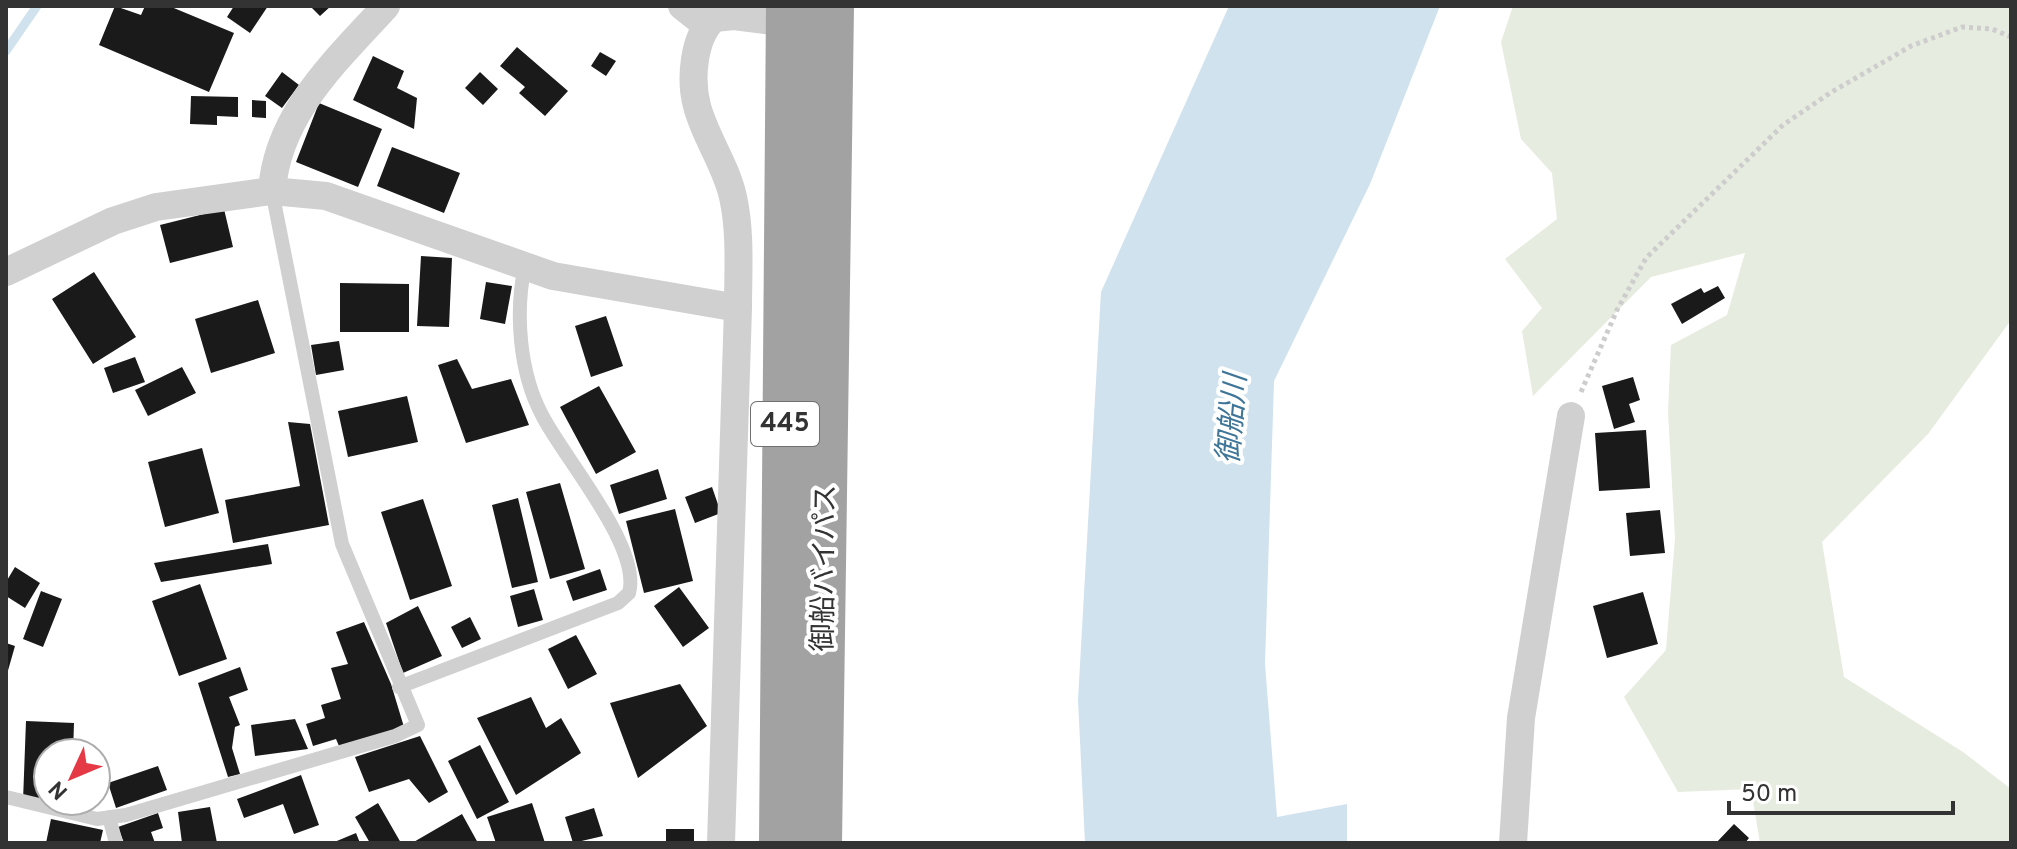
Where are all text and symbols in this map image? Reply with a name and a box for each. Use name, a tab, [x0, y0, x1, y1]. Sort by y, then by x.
water label: 御船川	[1212, 370, 1257, 465]
road number: 445	[751, 402, 819, 446]
street label: 御船バイパス	[807, 484, 845, 652]
north arrow	[32, 737, 112, 817]
scale bar	[1729, 765, 1953, 815]
text: N	[44, 774, 75, 804]
text: 50 m	[1741, 780, 1797, 810]

